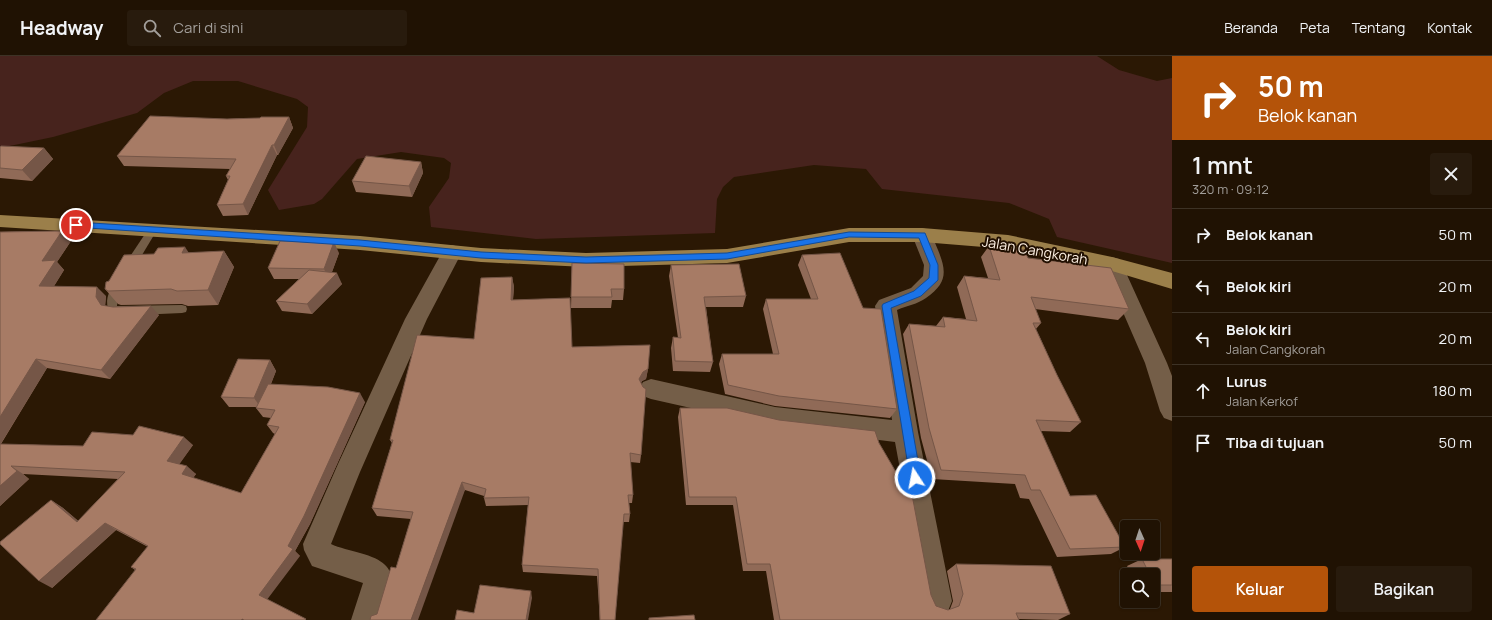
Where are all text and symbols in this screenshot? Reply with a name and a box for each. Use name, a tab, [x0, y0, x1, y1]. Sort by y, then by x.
search box	[127, 10, 407, 46]
text: Headway	[20, 15, 103, 41]
icon: search	[141, 17, 163, 39]
text: Cari di sini	[173, 17, 243, 38]
text: Beranda	[1224, 18, 1278, 37]
text: Peta	[1300, 18, 1330, 37]
text: Tentang	[1352, 18, 1405, 37]
text: Kontak	[1427, 18, 1472, 37]
text: 50 m	[1258, 67, 1324, 105]
icon: right	[1192, 72, 1244, 124]
text: Belok kanan	[1258, 103, 1357, 127]
text: 1 mnt	[1192, 148, 1253, 181]
button: close	[1430, 153, 1472, 195]
text: 320 m · 09:12	[1192, 180, 1269, 198]
pin	[59, 208, 93, 242]
icon: arrive	[65, 214, 87, 236]
icon: right	[1192, 224, 1214, 246]
text: Belok kanan	[1226, 224, 1313, 245]
text: 50 m	[1438, 224, 1472, 245]
street label: Jalan Cangkorah	[981, 231, 1089, 269]
icon: left	[1192, 276, 1214, 298]
text: Belok kiri	[1226, 276, 1292, 297]
text: 20 m	[1439, 276, 1472, 297]
text: Belok kiri	[1226, 319, 1292, 340]
icon: left	[1192, 328, 1214, 350]
text: 20 m	[1439, 328, 1472, 349]
text: Jalan Cangkorah	[1226, 340, 1325, 358]
text: Lurus	[1226, 371, 1267, 392]
icon: ahead	[1192, 380, 1214, 402]
text: 180 m	[1433, 380, 1472, 401]
text: Jalan Kerkof	[1226, 392, 1298, 410]
icon: arrive	[1192, 432, 1214, 454]
text: Tiba di tujuan	[1226, 432, 1324, 453]
text: 50 m	[1438, 432, 1472, 453]
position arrow	[894, 457, 936, 499]
north arrow	[1120, 520, 1160, 560]
map controls	[1120, 520, 1160, 608]
button: Keluar	[1192, 566, 1328, 612]
button: Bagikan	[1336, 566, 1472, 612]
button: search	[1120, 568, 1160, 608]

